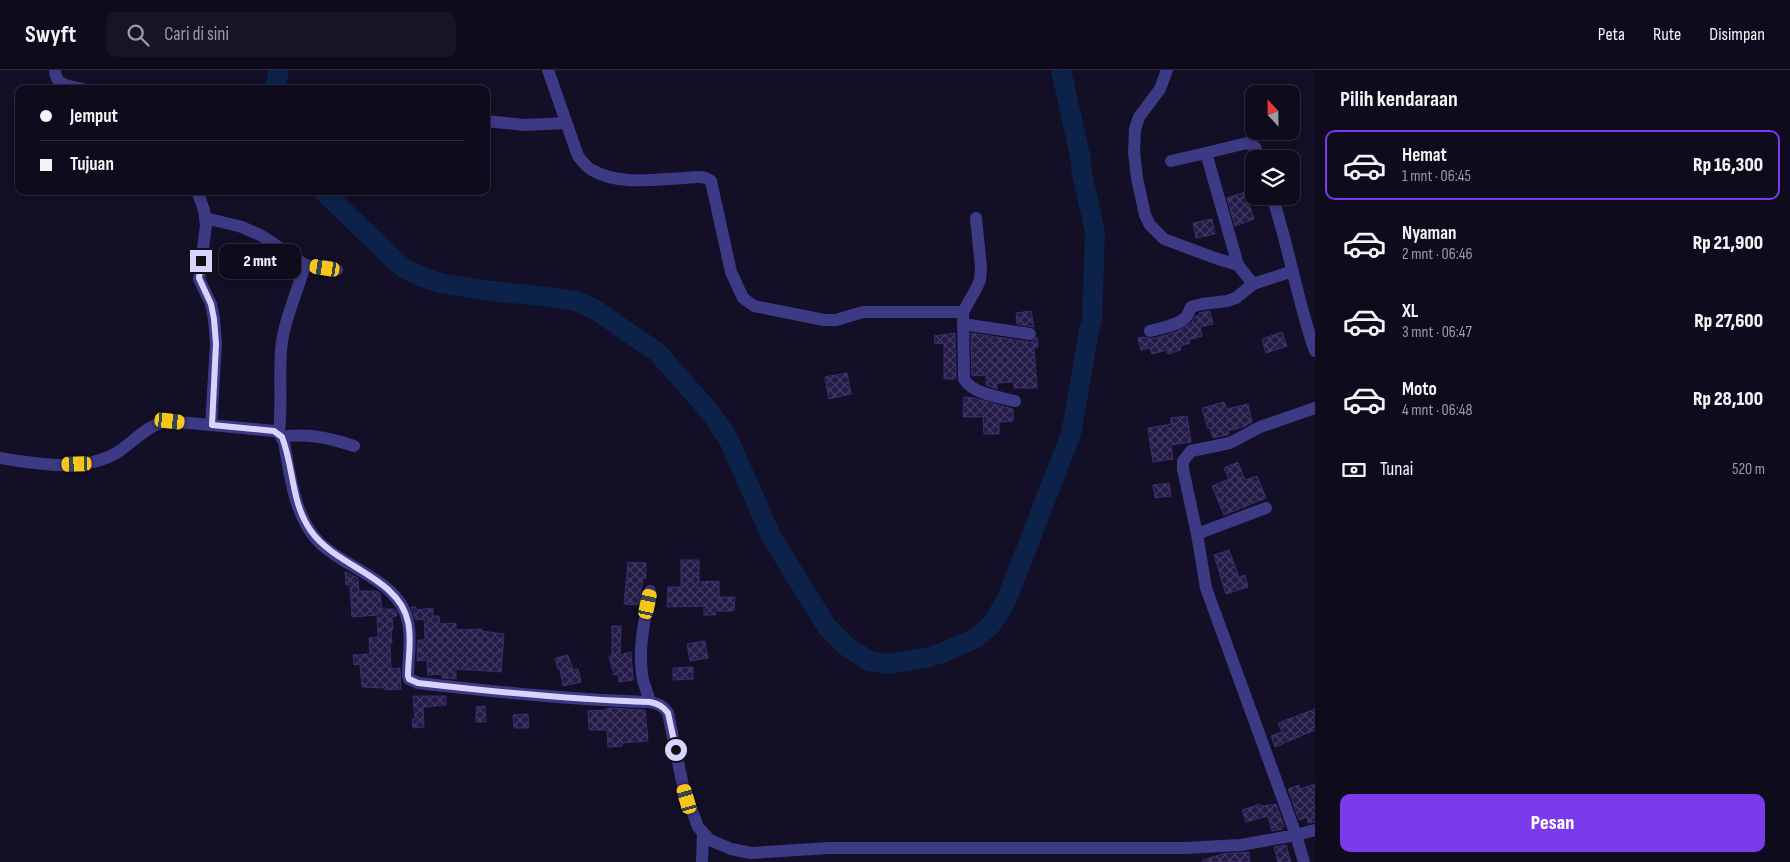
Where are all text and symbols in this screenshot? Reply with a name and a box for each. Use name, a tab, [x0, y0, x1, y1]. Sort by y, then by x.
search box	[106, 12, 456, 57]
text: Swyft	[25, 20, 76, 49]
icon: search	[124, 21, 152, 49]
text: Cari di sini	[164, 23, 229, 46]
text: Peta	[1598, 24, 1625, 45]
text: Rute	[1653, 24, 1681, 45]
text: Disimpan	[1709, 24, 1765, 45]
north arrow	[1245, 85, 1300, 140]
map controls	[1245, 85, 1300, 205]
text: Pilih kendaraan	[1340, 86, 1458, 113]
text: Jemput	[70, 105, 118, 128]
icon: car	[1342, 143, 1387, 188]
text: Hemat	[1402, 144, 1447, 167]
button: layers	[1245, 150, 1300, 205]
text: Tujuan	[70, 153, 114, 176]
text: Rp 16,300	[1693, 154, 1763, 177]
text: 1 mnt · 06:45	[1402, 167, 1471, 186]
icon: car	[1342, 221, 1387, 266]
text: Nyaman	[1402, 222, 1456, 245]
text: Rp 21,900	[1693, 232, 1763, 255]
callout: 2 mnt	[218, 244, 301, 278]
text: 2 mnt · 06:46	[1402, 245, 1472, 264]
route end	[190, 250, 212, 272]
text: 2 mnt	[243, 252, 277, 271]
car	[309, 258, 340, 278]
icon: car	[1342, 299, 1387, 344]
text: XL	[1402, 300, 1418, 323]
text: Rp 27,600	[1694, 310, 1763, 333]
text: 3 mnt · 06:47	[1402, 323, 1472, 342]
icon: car	[1342, 377, 1387, 422]
text: Moto	[1402, 378, 1437, 401]
text: Rp 28,100	[1693, 388, 1763, 411]
text: 4 mnt · 06:48	[1402, 401, 1473, 420]
car	[154, 412, 185, 430]
car	[61, 456, 92, 472]
icon: cash	[1340, 456, 1368, 484]
text: Tunai	[1380, 458, 1413, 481]
text: 520 m	[1732, 460, 1765, 479]
car	[637, 588, 658, 620]
route start	[665, 739, 687, 761]
car	[675, 783, 698, 815]
button: Pesan	[1340, 794, 1765, 852]

